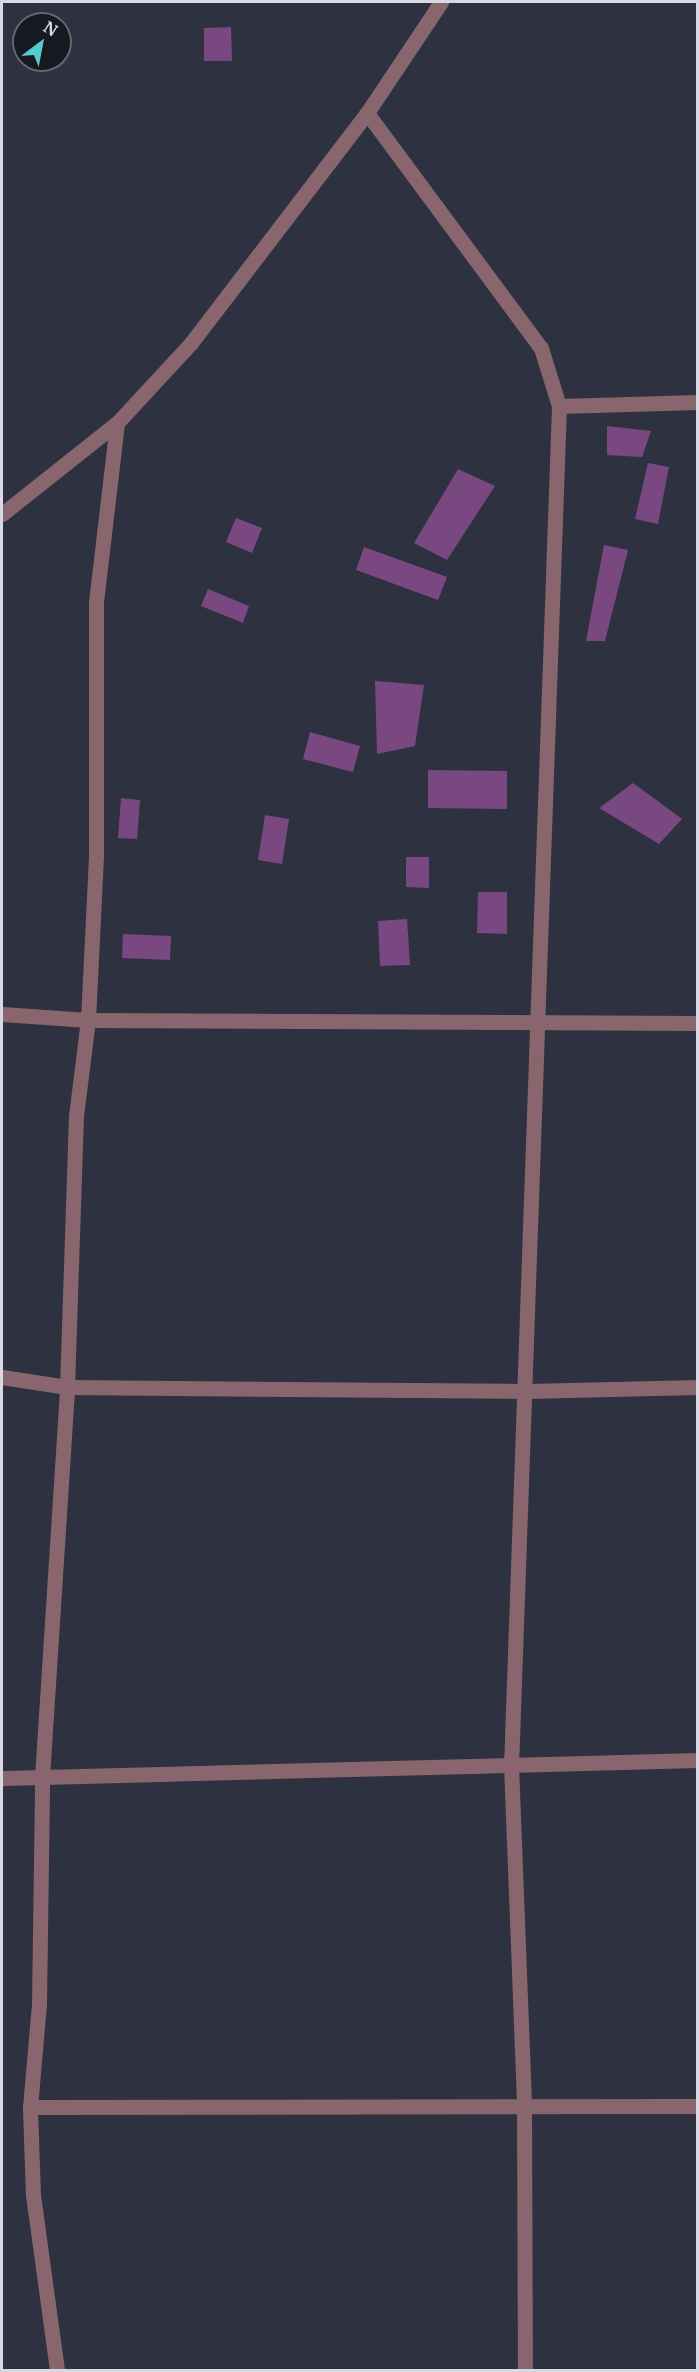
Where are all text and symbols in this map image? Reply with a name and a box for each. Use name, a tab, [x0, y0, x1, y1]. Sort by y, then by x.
north arrow	[12, 12, 72, 72]
text: N	[40, 17, 61, 40]

